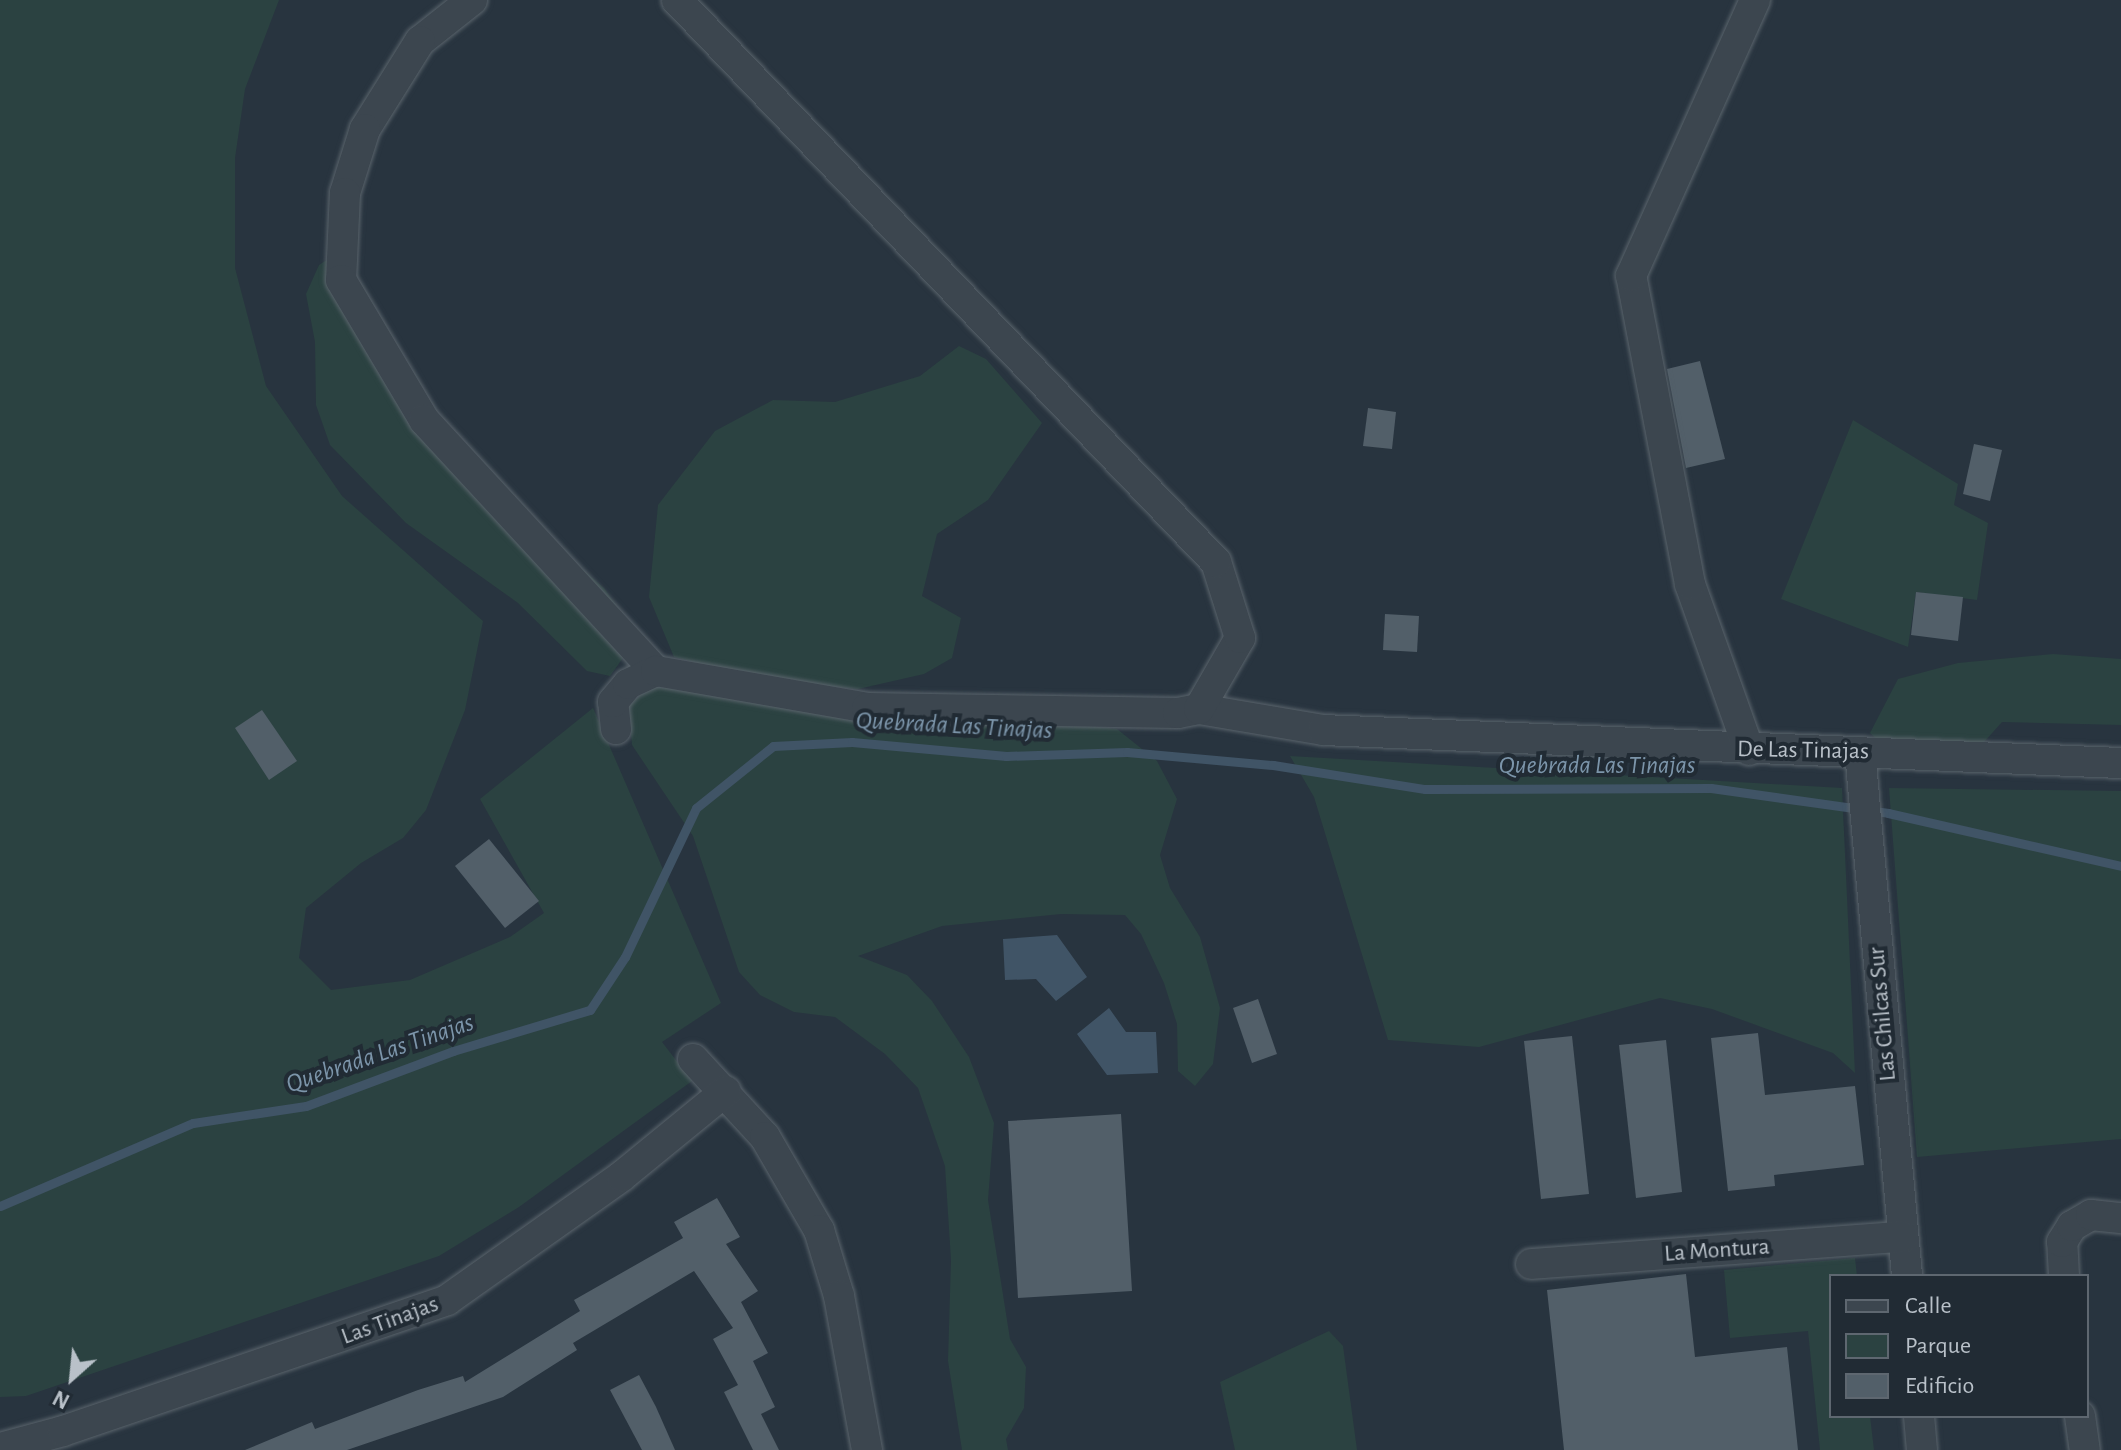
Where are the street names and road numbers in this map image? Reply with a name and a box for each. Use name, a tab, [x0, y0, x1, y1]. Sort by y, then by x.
street label: De Las Tinajas	[1737, 735, 1869, 767]
street label: Las Chilcas Sur	[1863, 946, 1903, 1082]
street label: La Montura	[1663, 1233, 1771, 1269]
street label: Las Tinajas	[337, 1290, 443, 1352]

